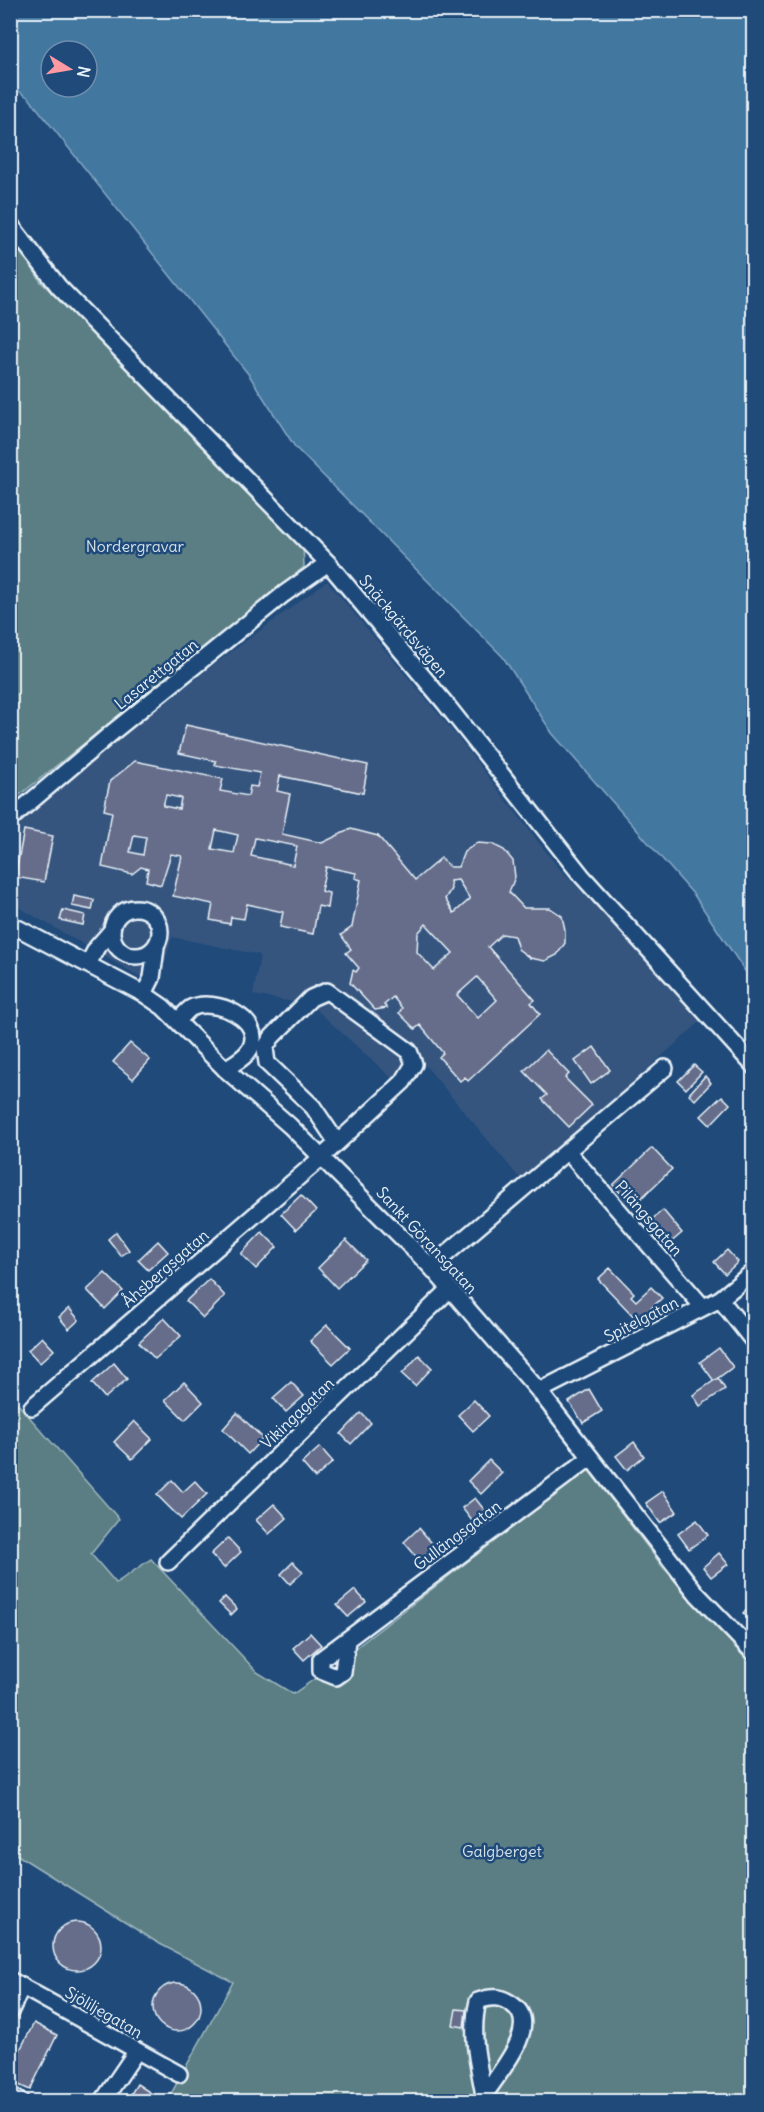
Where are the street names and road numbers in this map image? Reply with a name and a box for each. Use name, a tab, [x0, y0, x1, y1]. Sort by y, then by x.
street label: Snäckgärdsvägen	[355, 571, 453, 681]
street label: Lasarettgatan	[110, 634, 202, 714]
street label: Pilängsgatan	[611, 1176, 687, 1260]
street label: Sankt Göransgatan	[372, 1182, 482, 1298]
street label: Åhsbergsgatan	[117, 1225, 213, 1311]
street label: Spitelgatan	[600, 1292, 682, 1346]
street label: Vikingagatan	[256, 1373, 338, 1453]
street label: Gullängsgatan	[409, 1496, 505, 1574]
street label: Sjöliljegatan	[62, 1982, 146, 2042]

